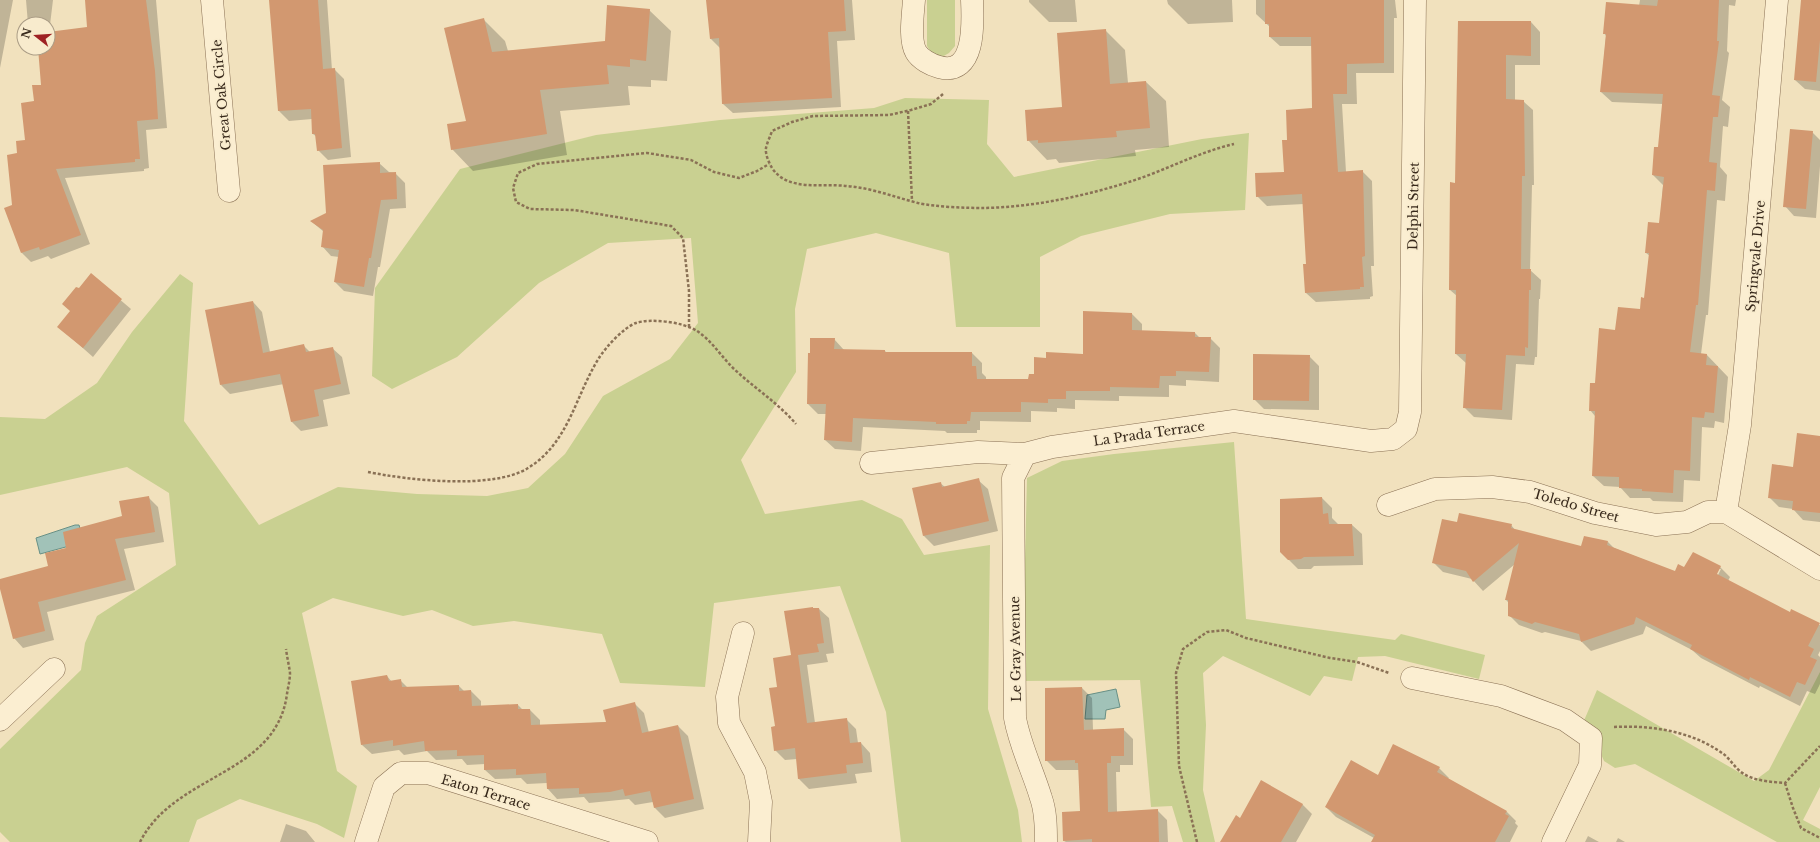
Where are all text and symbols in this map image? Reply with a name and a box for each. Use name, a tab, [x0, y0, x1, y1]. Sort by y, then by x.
north arrow	[16, 16, 56, 56]
text: N	[18, 25, 35, 40]
street label: Great Oak Circle	[208, 39, 235, 151]
street label: Delphi Street	[1404, 162, 1423, 250]
street label: Springvale Drive	[1742, 199, 1769, 313]
street label: La Prada Terrace	[1092, 417, 1206, 450]
street label: Toledo Street	[1531, 485, 1621, 526]
street label: Le Gray Avenue	[1006, 596, 1025, 702]
street label: Eaton Terrace	[439, 771, 533, 814]

